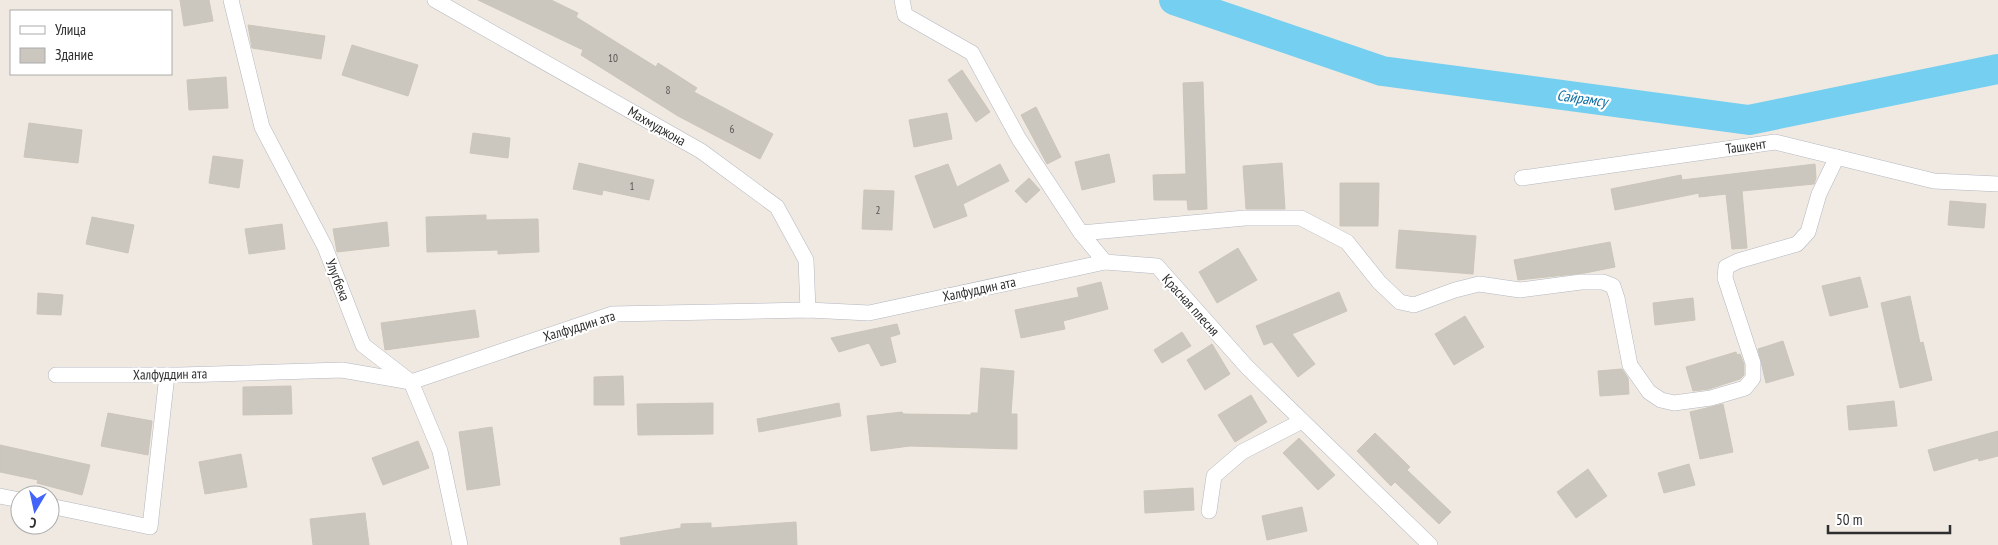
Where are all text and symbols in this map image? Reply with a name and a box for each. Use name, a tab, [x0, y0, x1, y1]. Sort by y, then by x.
legend	[10, 10, 172, 75]
text: Улица	[55, 20, 86, 39]
text: Здание	[55, 45, 93, 64]
house number: 10	[608, 51, 618, 65]
house number: 8	[666, 83, 671, 97]
water label: Сайрамсу	[1556, 85, 1611, 111]
street label: Махмуджона	[625, 102, 689, 150]
house number: 6	[730, 122, 735, 136]
street label: Ташкент	[1725, 134, 1768, 158]
house number: 1	[630, 179, 635, 193]
house number: 2	[876, 203, 881, 217]
street label: Улугбека	[322, 257, 354, 303]
street label: Красная плесня	[1158, 270, 1224, 340]
street label: Халфуддин ата	[941, 272, 1017, 306]
street label: Халфуддин ата	[541, 307, 617, 345]
street label: Халфуддин ата	[133, 364, 207, 384]
north arrow	[10, 485, 60, 535]
scale bar	[1828, 502, 1950, 534]
text: 50 m	[1836, 510, 1862, 529]
text: С	[28, 513, 38, 532]

